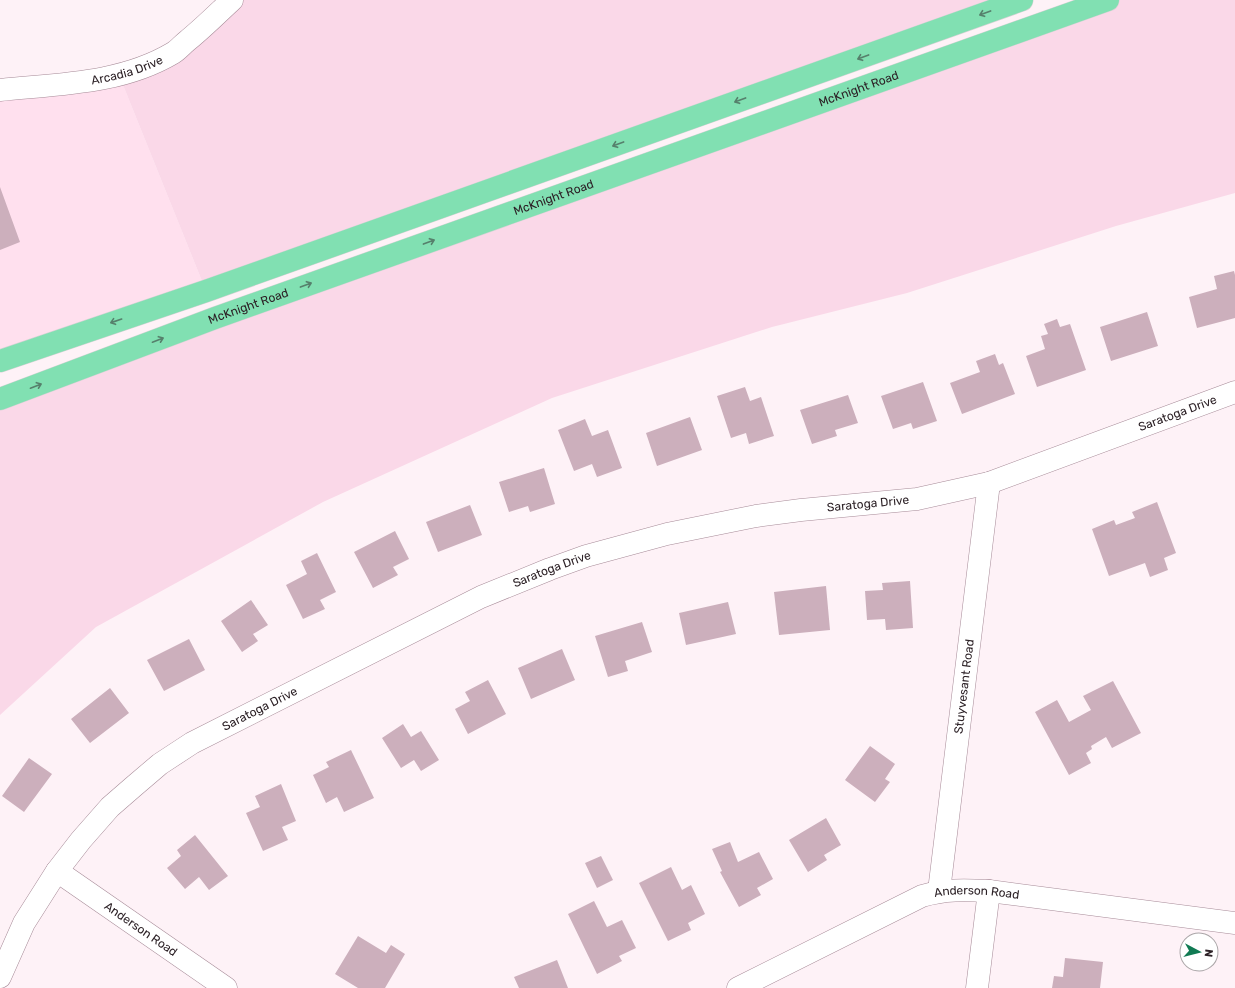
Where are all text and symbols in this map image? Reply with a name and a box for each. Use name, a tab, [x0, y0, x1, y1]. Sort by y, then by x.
one-way arrow	[979, 10, 992, 17]
street label: Arcadia Drive	[90, 53, 165, 87]
one-way arrow	[857, 53, 869, 61]
street label: McKnight Road	[817, 68, 901, 109]
one-way arrow	[735, 97, 747, 105]
one-way arrow	[612, 141, 625, 148]
street label: McKnight Road	[511, 177, 595, 218]
one-way arrow	[423, 237, 435, 245]
one-way arrow	[300, 281, 312, 289]
street label: McKnight Road	[206, 285, 290, 327]
one-way arrow	[110, 318, 123, 325]
one-way arrow	[152, 335, 164, 343]
one-way arrow	[30, 381, 42, 389]
street label: Saratoga Drive	[1136, 392, 1219, 434]
street label: Saratoga Drive	[826, 493, 910, 515]
street label: Saratoga Drive	[511, 548, 593, 590]
street label: Stuyvesant Road	[951, 638, 977, 735]
street label: Saratoga Drive	[220, 684, 300, 734]
street label: Anderson Road	[933, 883, 1020, 902]
street label: Anderson Road	[102, 899, 180, 959]
north arrow	[1179, 932, 1219, 972]
text: N	[1201, 948, 1215, 958]

